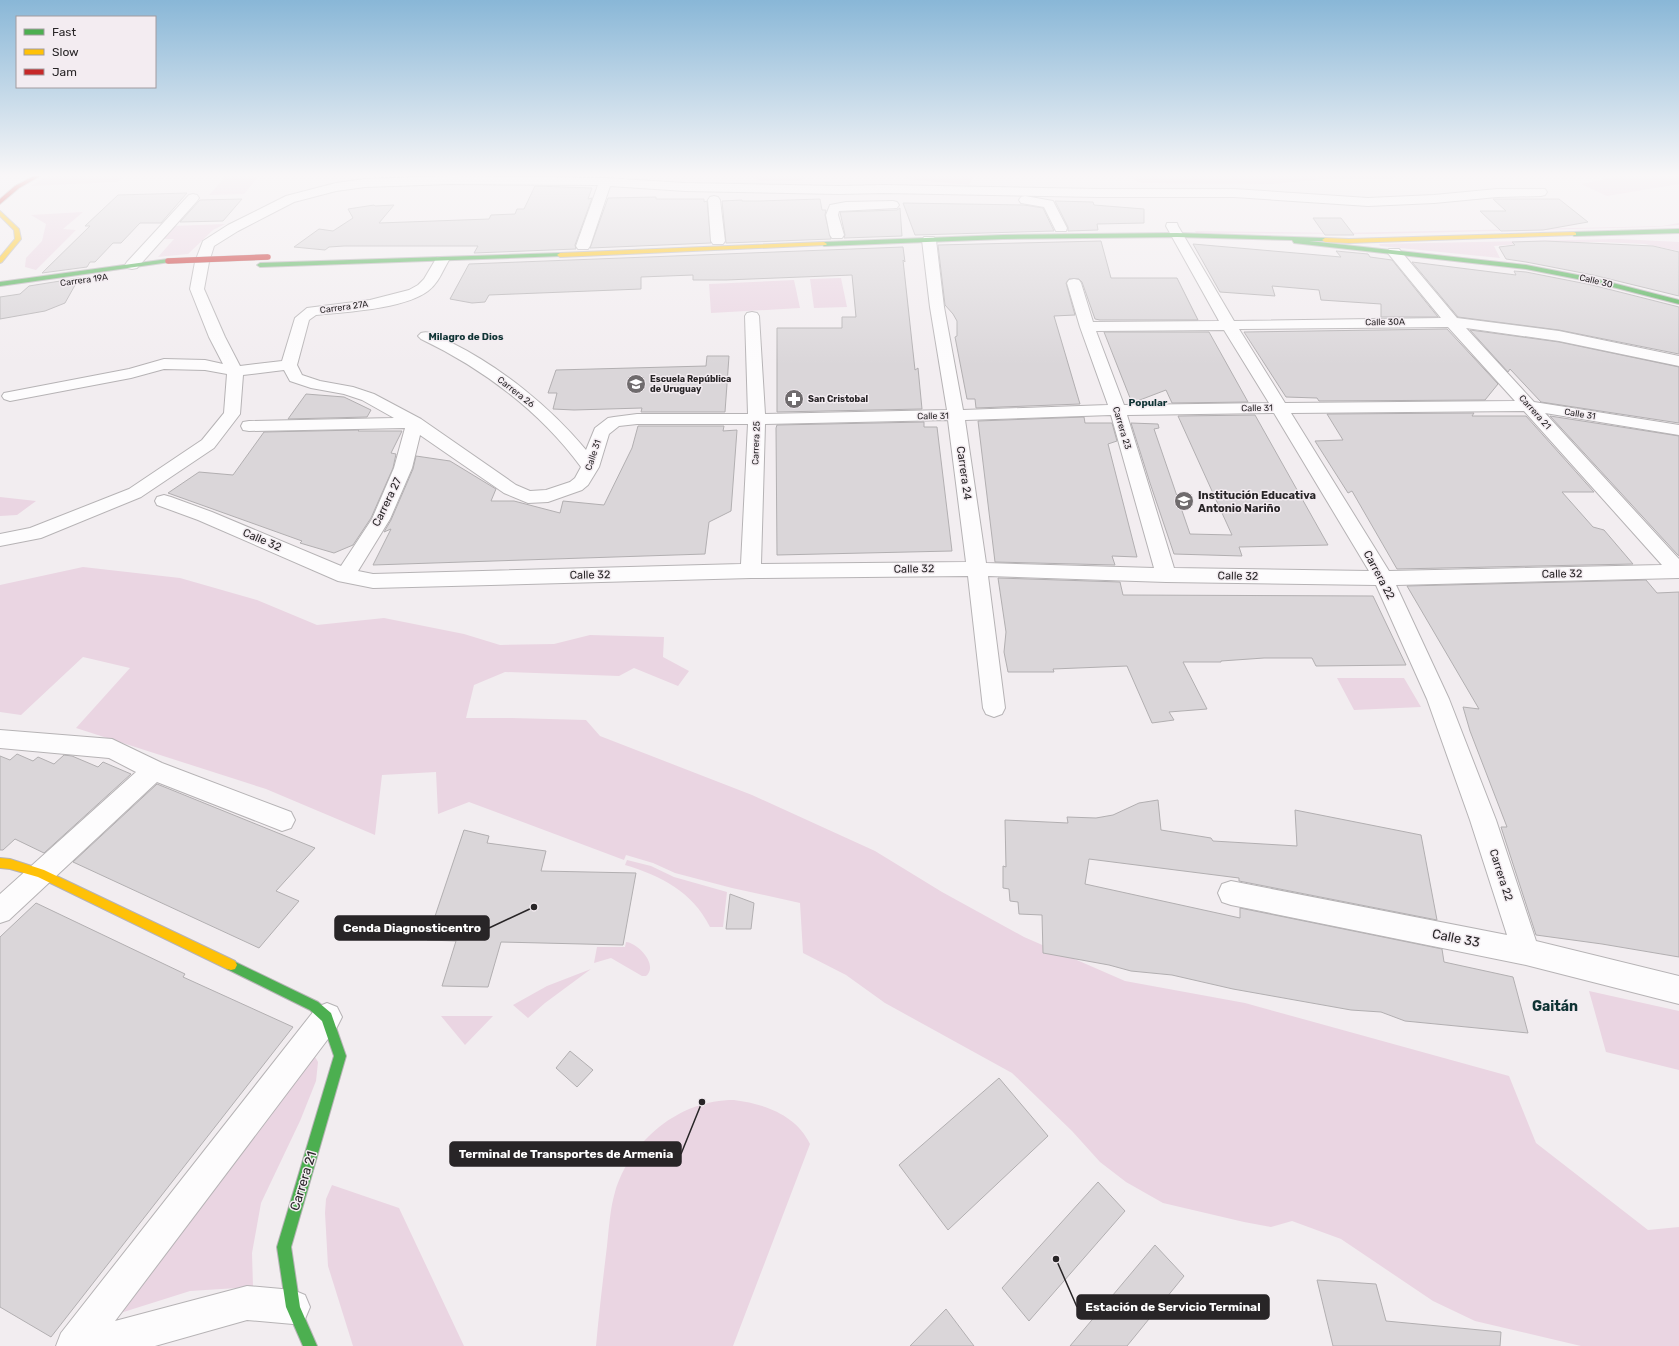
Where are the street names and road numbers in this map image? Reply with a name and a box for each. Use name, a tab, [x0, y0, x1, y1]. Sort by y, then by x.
street label: Carrera 19A	[59, 272, 109, 288]
street label: Calle 30	[1578, 272, 1614, 290]
street label: Carrera 27A	[319, 299, 369, 315]
street label: Calle 30A	[1365, 317, 1405, 327]
street label: Carrera 26	[496, 375, 537, 410]
street label: Carrera 21	[1517, 393, 1553, 431]
street label: Calle 31	[1241, 403, 1273, 413]
street label: Carrera 23	[1111, 406, 1133, 450]
street label: Calle 31	[1564, 407, 1597, 421]
street label: Calle 31	[917, 411, 949, 421]
street label: Carrera 25	[750, 421, 762, 465]
street label: Calle 31	[583, 438, 603, 472]
street label: Carrera 24	[954, 445, 974, 501]
street label: Carrera 27	[370, 475, 405, 529]
street label: Calle 32	[241, 526, 283, 554]
street label: Carrera 22	[1361, 548, 1397, 602]
street label: Calle 32	[894, 562, 934, 576]
street label: Calle 32	[1542, 567, 1582, 581]
street label: Calle 32	[570, 568, 610, 582]
street label: Calle 32	[1218, 569, 1258, 583]
street label: Carrera 22	[1487, 848, 1515, 902]
street label: Calle 33	[1431, 926, 1481, 950]
street label: Carrera 21	[287, 1150, 319, 1212]

